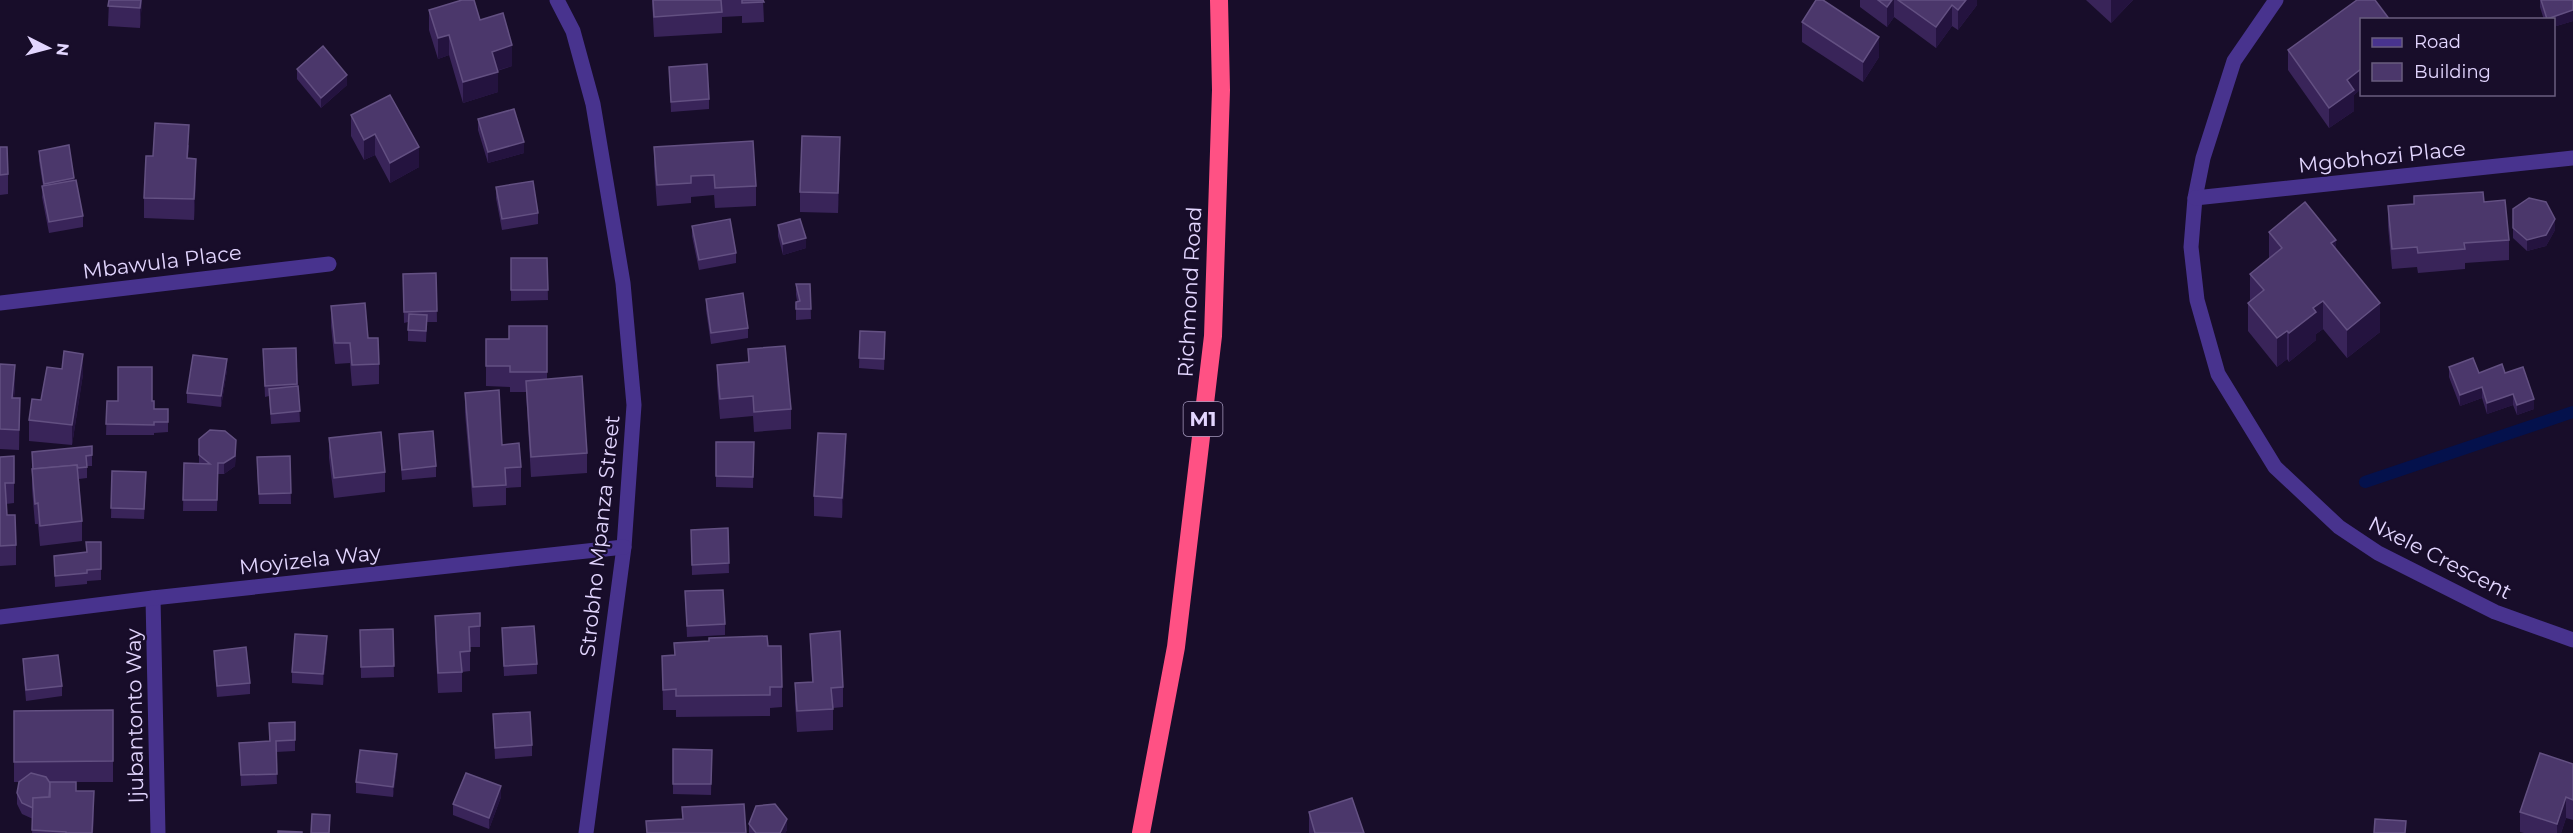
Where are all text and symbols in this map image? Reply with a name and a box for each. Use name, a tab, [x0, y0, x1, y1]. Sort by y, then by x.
north arrow	[18, 18, 78, 78]
legend	[2360, 18, 2555, 96]
text: Road	[2414, 31, 2461, 53]
text: N	[52, 42, 73, 57]
text: Building	[2414, 61, 2491, 83]
street label: Mgobhozi Place	[2297, 135, 2467, 178]
street label: Richmond Road	[1173, 206, 1206, 378]
street label: Mbawula Place	[81, 239, 243, 284]
road number: M1	[1184, 402, 1222, 436]
street label: Strobho Mpanza Street	[574, 414, 625, 658]
street label: Nxele Crescent	[2364, 511, 2516, 604]
street label: Moyizela Way	[238, 540, 383, 579]
street label: Ijubantonto Way	[120, 628, 149, 804]

